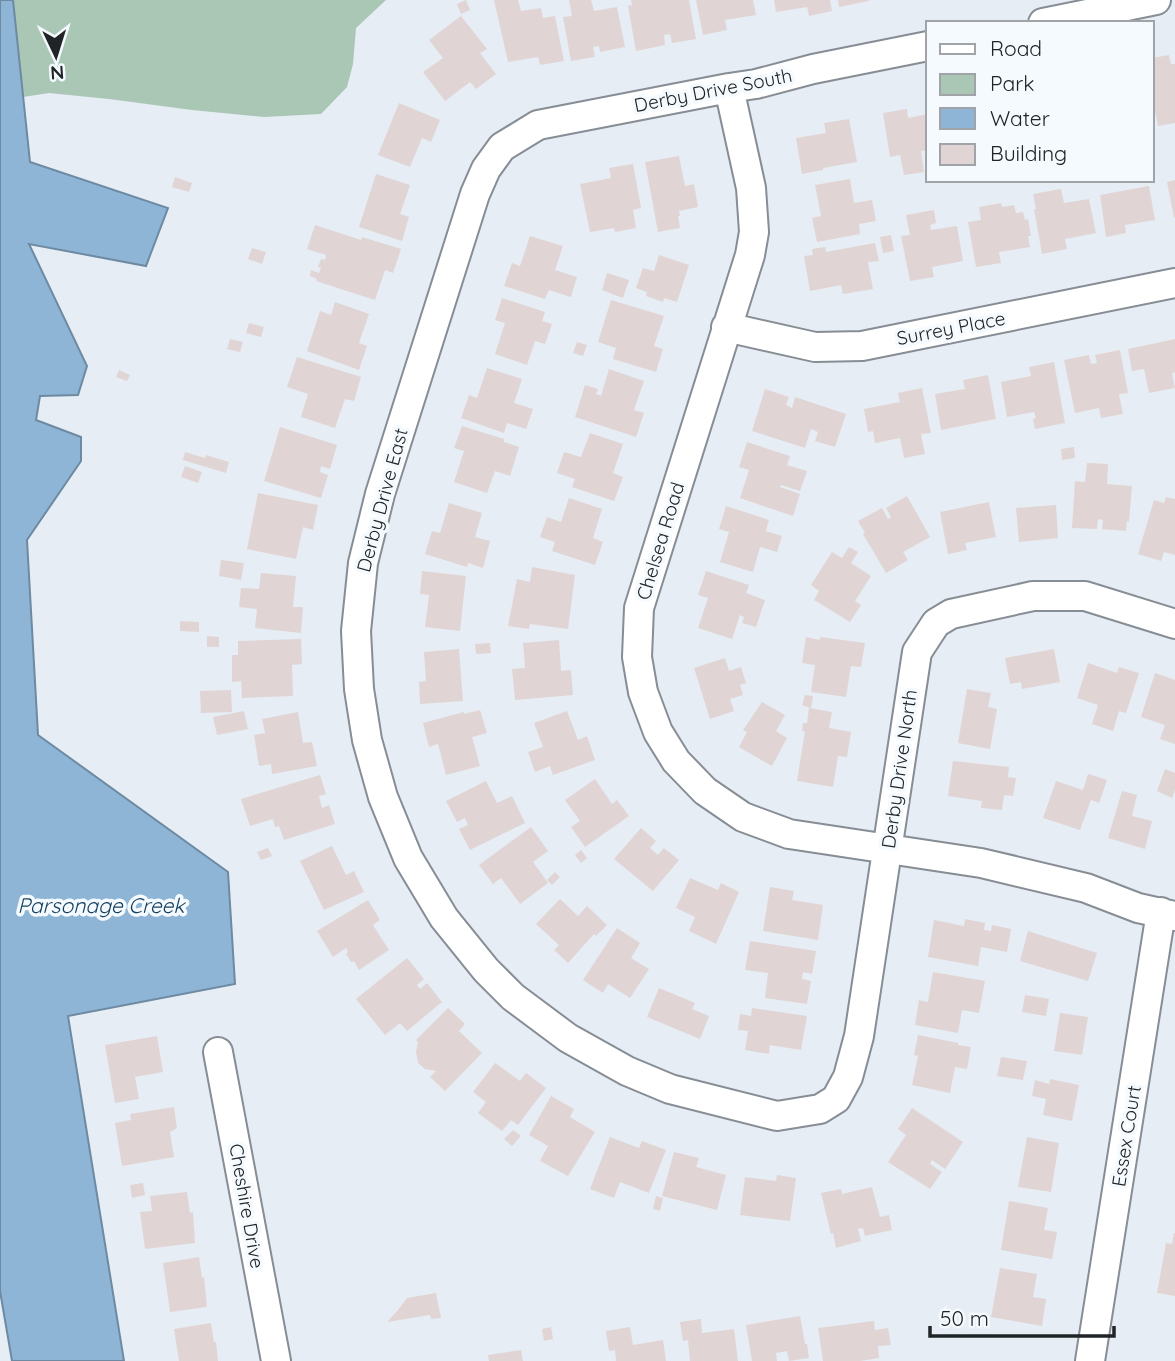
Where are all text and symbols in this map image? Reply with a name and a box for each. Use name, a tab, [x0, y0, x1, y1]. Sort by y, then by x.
north arrow	[21, 21, 91, 91]
legend	[926, 21, 1154, 182]
text: Road	[990, 35, 1042, 61]
text: N	[49, 61, 65, 85]
street label: Derby Drive South	[632, 63, 794, 117]
text: Park	[990, 70, 1034, 96]
text: Water	[990, 105, 1050, 131]
text: Building	[990, 140, 1067, 166]
street label: Surrey Place	[895, 306, 1007, 350]
street label: Derby Drive East	[351, 425, 413, 575]
street label: Chelsea Road	[631, 479, 689, 603]
street label: Derby Drive North	[876, 688, 922, 850]
water label: Parsonage Creek	[17, 892, 186, 918]
street label: Essex Court	[1106, 1084, 1146, 1188]
street label: Cheshire Drive	[224, 1142, 270, 1270]
scale bar	[930, 1294, 1114, 1338]
text: 50 m	[940, 1305, 989, 1331]

